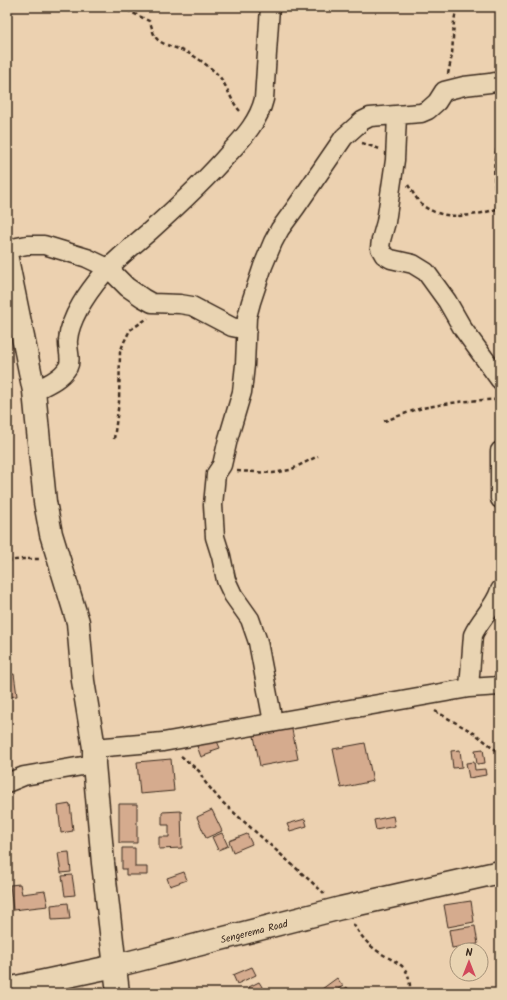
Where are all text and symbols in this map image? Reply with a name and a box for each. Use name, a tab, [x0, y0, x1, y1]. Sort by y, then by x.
street label: Sengerema Road	[219, 916, 291, 948]
north arrow	[449, 942, 489, 982]
text: N	[466, 944, 473, 962]

